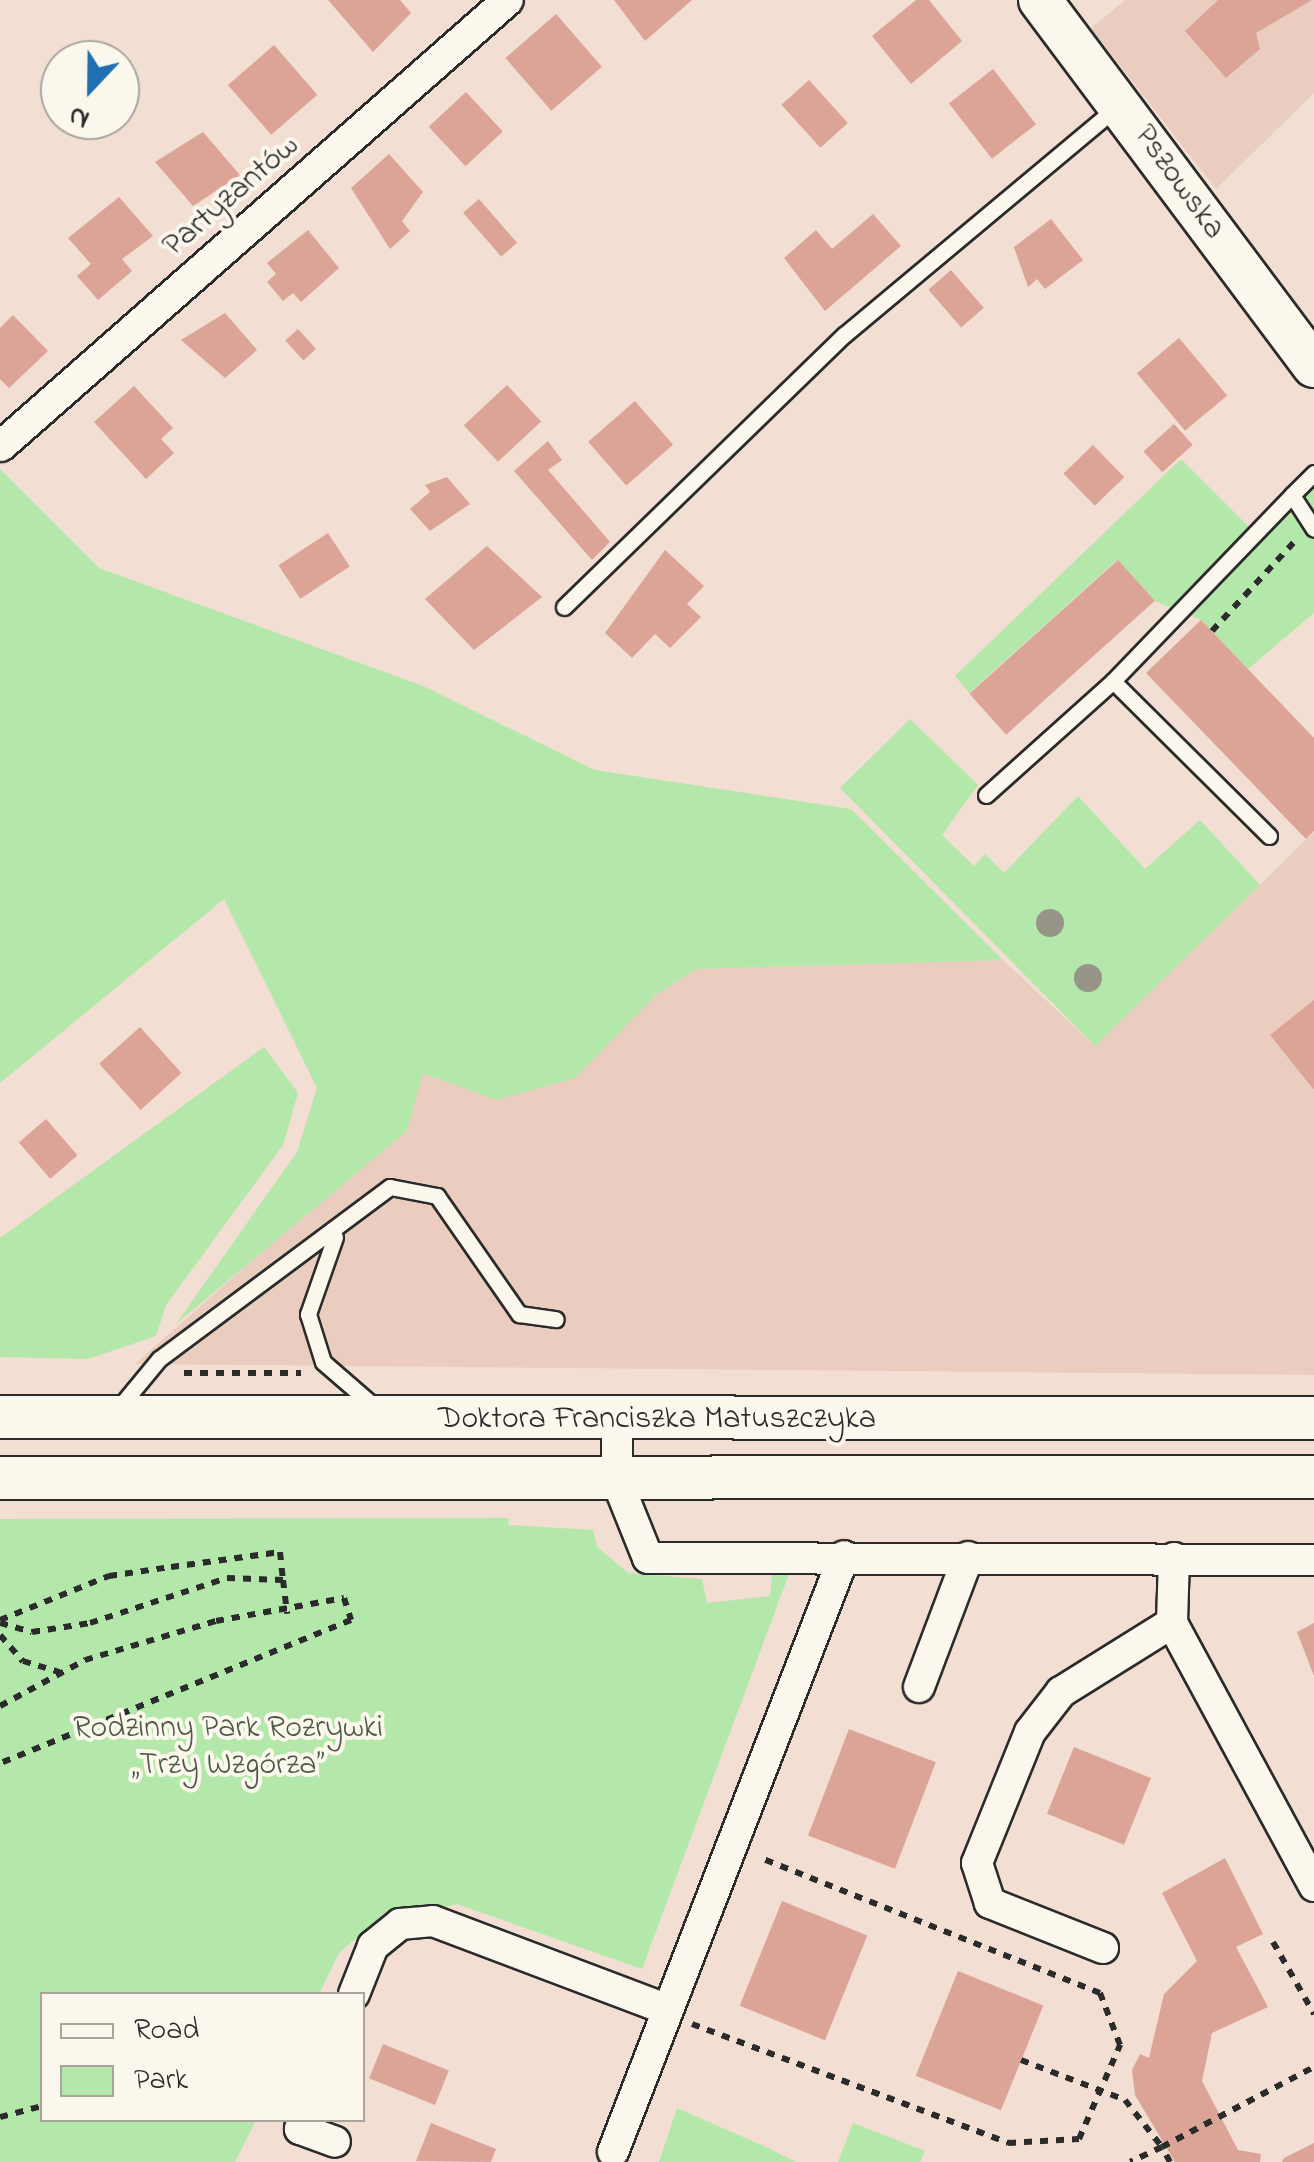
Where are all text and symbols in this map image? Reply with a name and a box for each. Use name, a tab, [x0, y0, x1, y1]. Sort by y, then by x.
north arrow	[40, 40, 140, 140]
text: N	[63, 94, 96, 139]
street label: Pszowska	[1124, 119, 1232, 247]
street label: Partyzantów	[156, 128, 308, 266]
street label: Doktora Franciszka Matuszczyka	[438, 1401, 876, 1439]
park label: Rodzinny Park Rozrywki „Trzy Wzgórza”	[73, 1711, 383, 1786]
legend	[40, 1992, 365, 2122]
text: Road	[134, 2009, 199, 2053]
text: Park	[134, 2059, 188, 2103]

